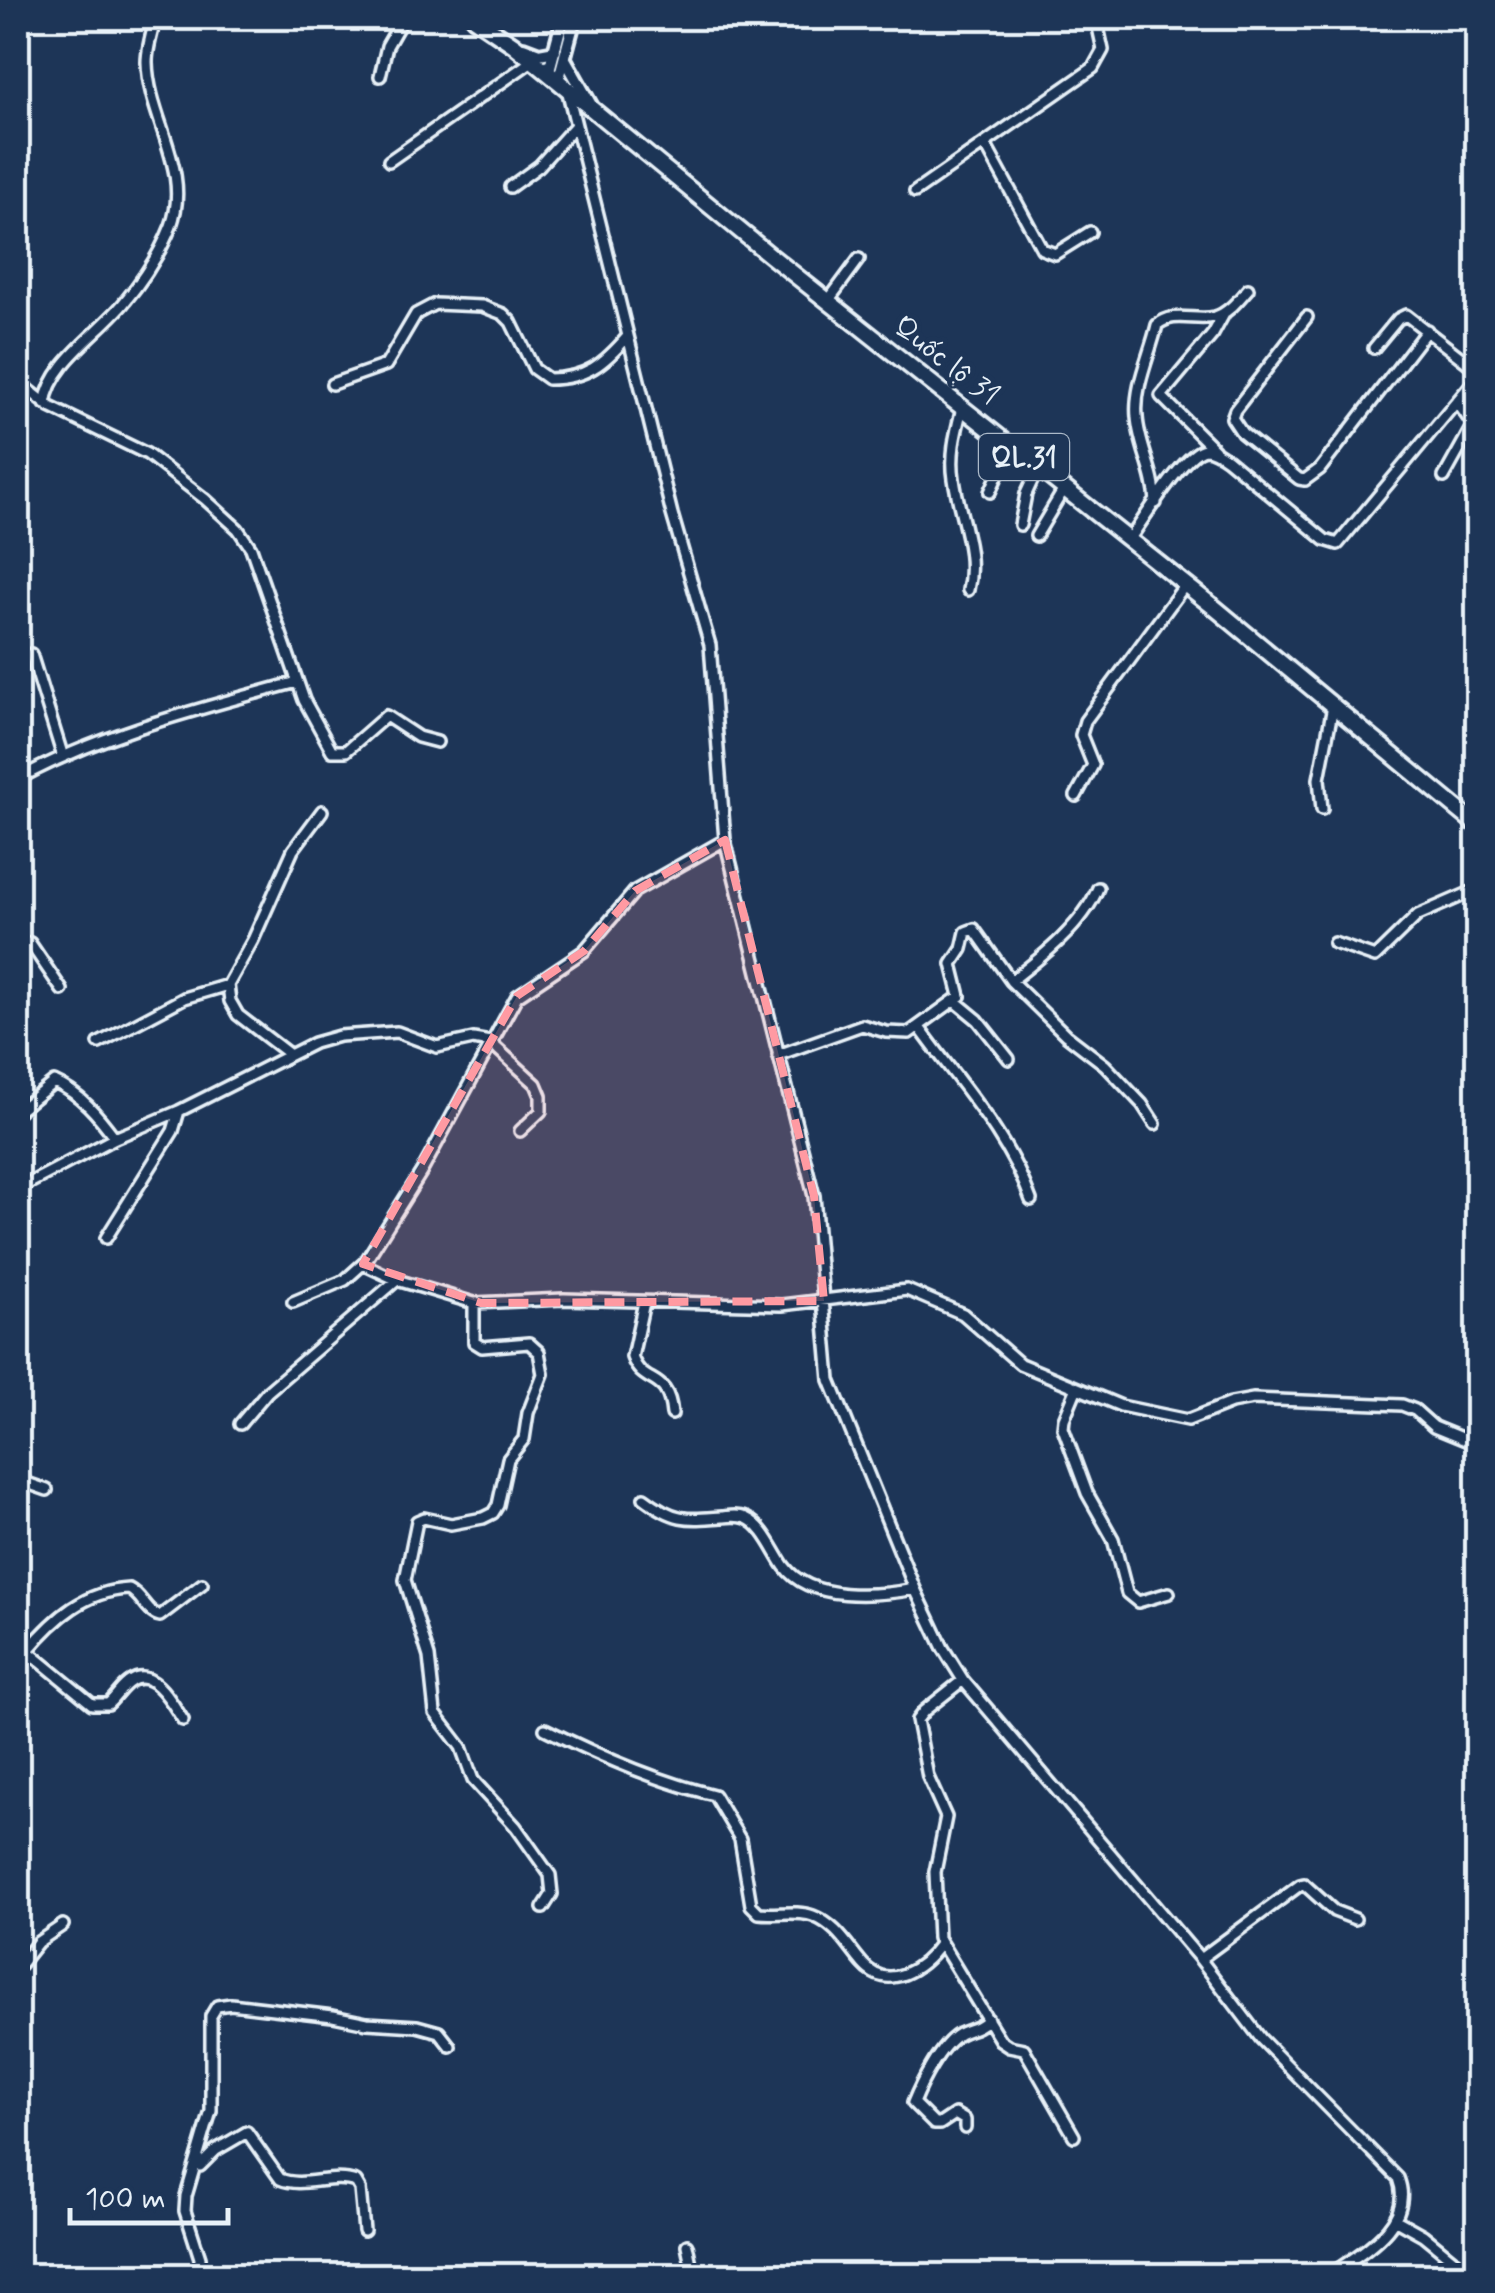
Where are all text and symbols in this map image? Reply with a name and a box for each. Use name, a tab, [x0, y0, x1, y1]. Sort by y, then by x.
street label: Quốc lộ 31	[885, 307, 1007, 415]
road number: QL.31	[979, 434, 1069, 480]
scale bar	[70, 2163, 228, 2225]
text: 100 m	[85, 2180, 166, 2219]

